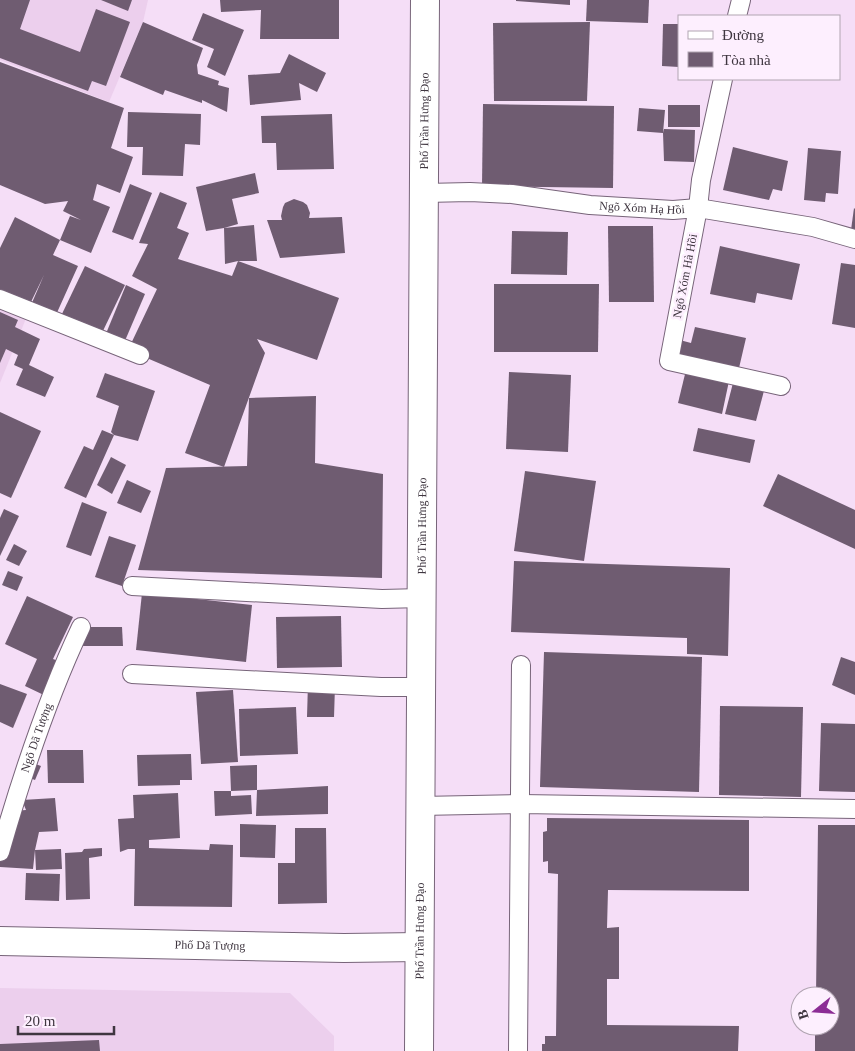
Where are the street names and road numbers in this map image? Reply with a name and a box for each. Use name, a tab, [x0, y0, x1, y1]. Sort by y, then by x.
street label: Phố Trần Hưng Đạo	[417, 73, 432, 170]
street label: Ngõ Xóm Hạ Hồi	[599, 199, 686, 217]
street label: Ngõ Xóm Hà Hồi	[670, 232, 700, 319]
street label: Phố Trần Hưng Đạo	[415, 478, 429, 575]
street label: Ngõ Dã Tượng	[18, 701, 55, 774]
street label: Phố Trần Hưng Đạo	[412, 883, 427, 980]
street label: Phố Dã Tượng	[174, 938, 245, 953]

